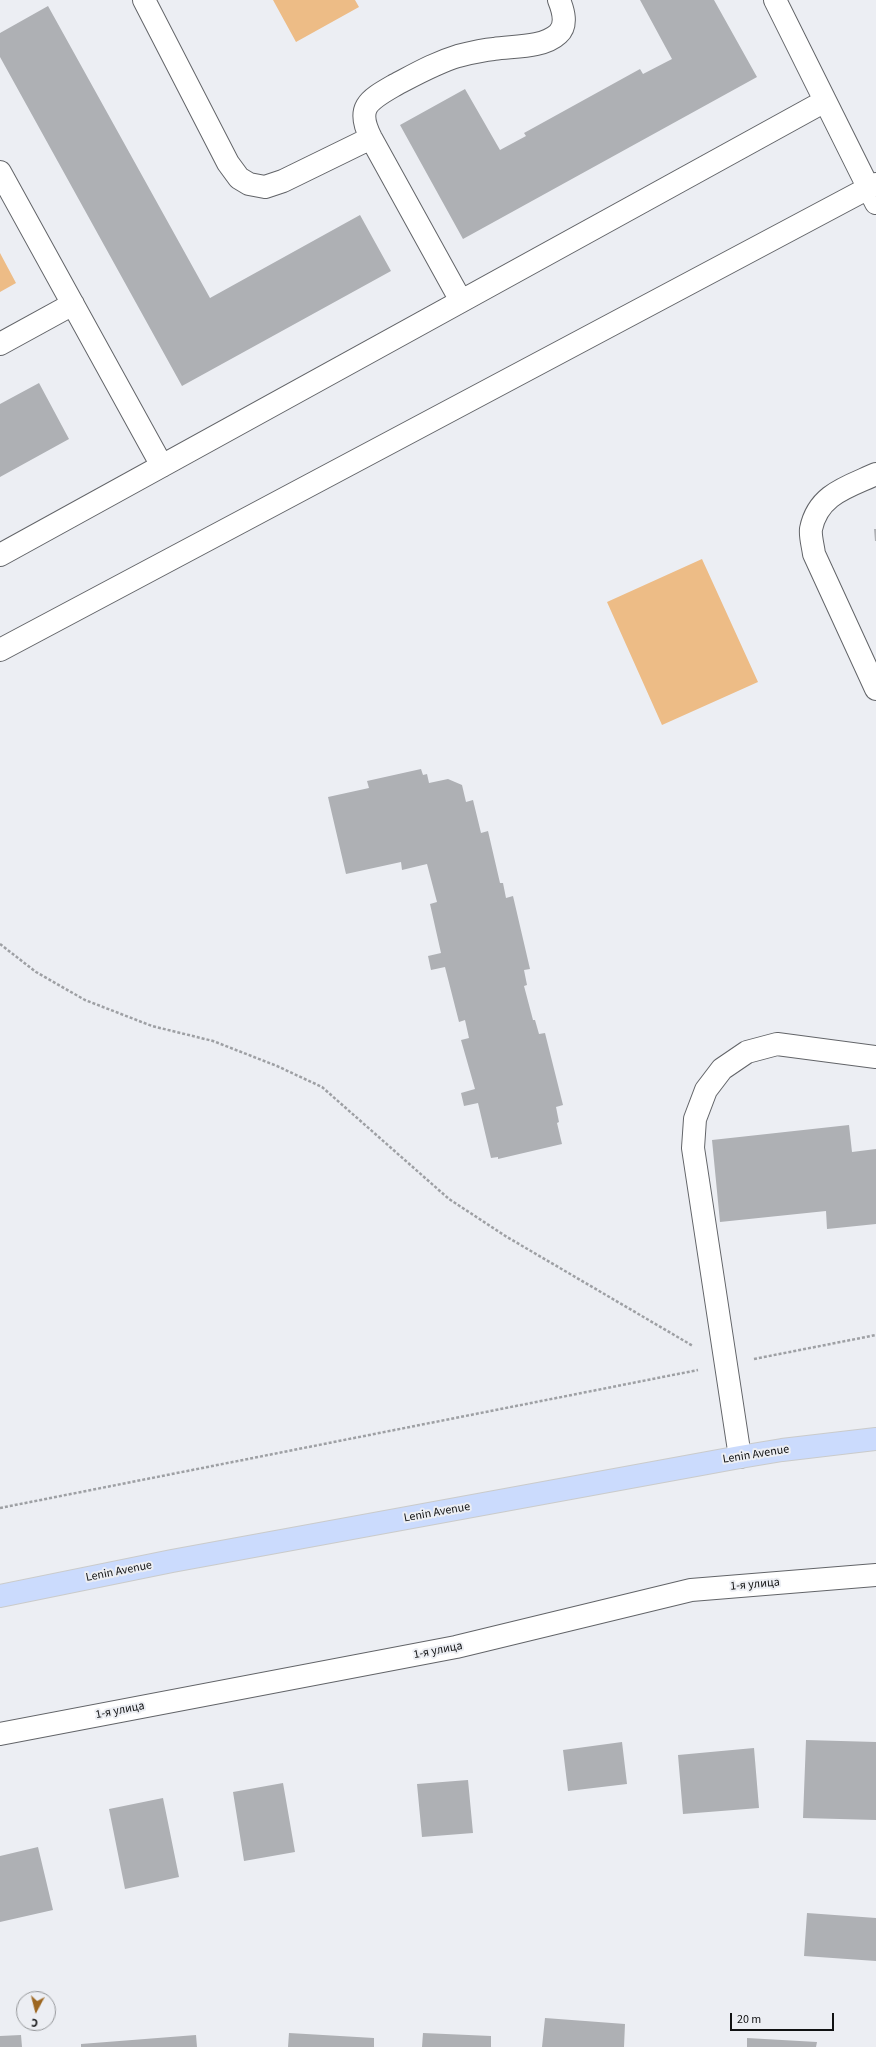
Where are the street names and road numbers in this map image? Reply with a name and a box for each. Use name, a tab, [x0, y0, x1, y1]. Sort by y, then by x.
street label: Lenin Avenue	[722, 1443, 790, 1467]
street label: Lenin Avenue	[403, 1500, 471, 1526]
street label: Lenin Avenue	[85, 1559, 153, 1585]
street label: 1-я улица	[730, 1576, 780, 1594]
street label: 1-я улица	[412, 1639, 464, 1663]
street label: 1-я улица	[94, 1699, 146, 1723]

